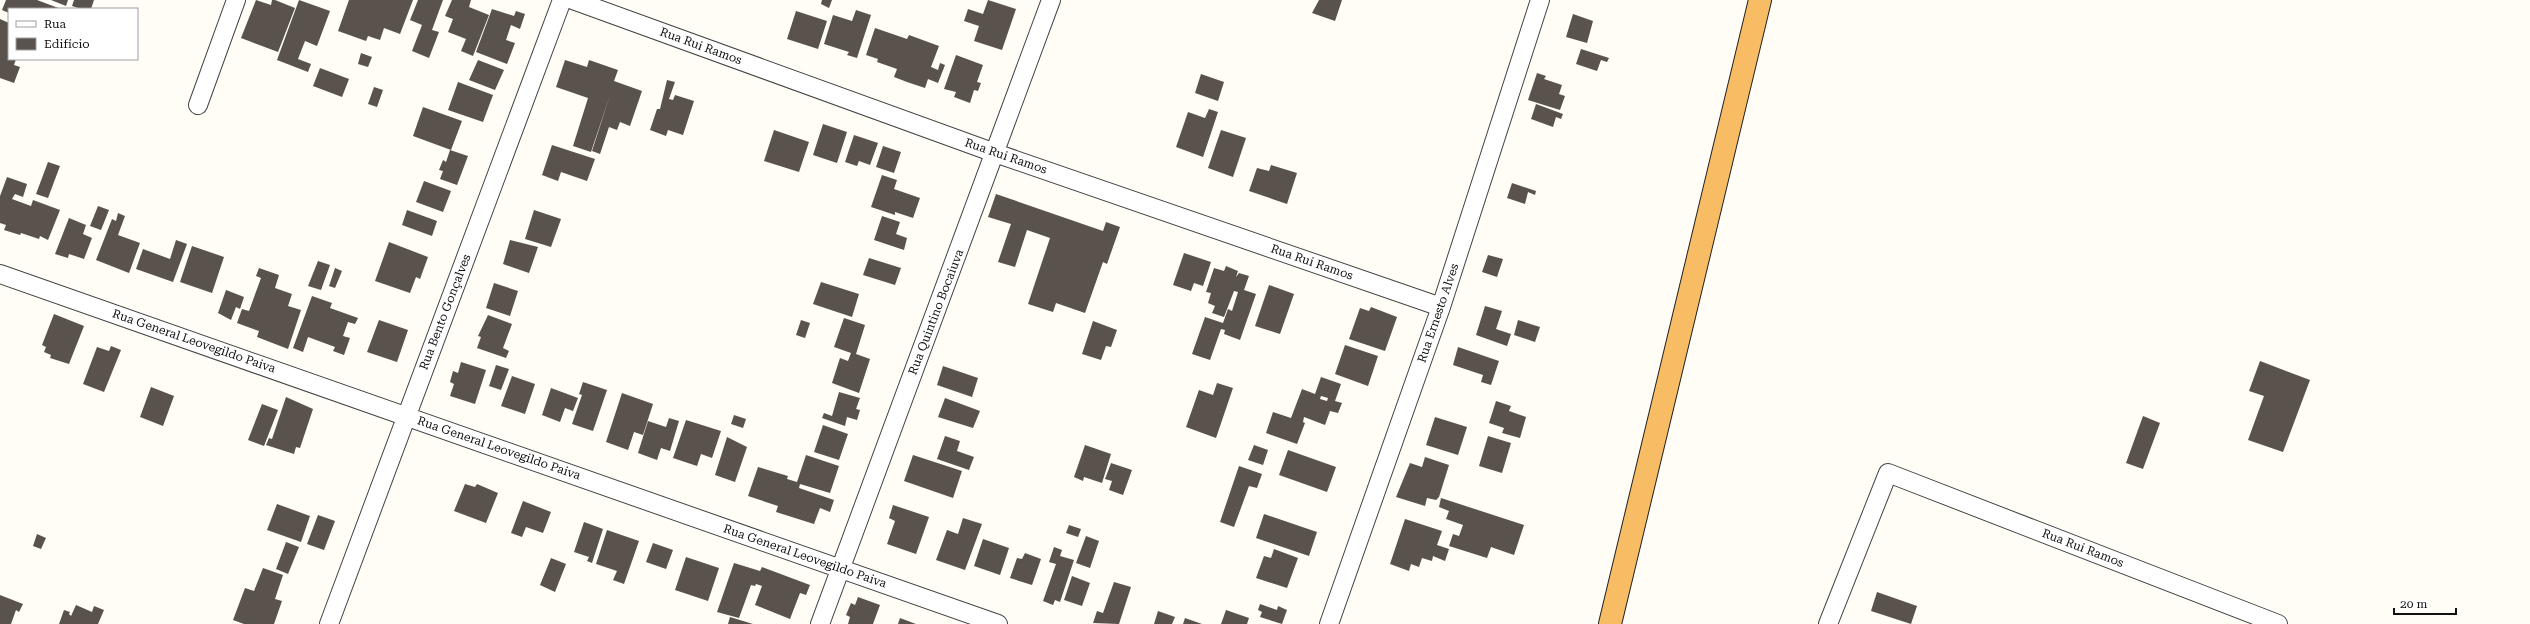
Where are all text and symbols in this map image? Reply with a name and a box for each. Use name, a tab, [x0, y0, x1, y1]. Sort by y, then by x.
legend	[8, 8, 138, 60]
text: Rua	[44, 17, 67, 31]
street label: Rua Rui Ramos	[658, 25, 744, 67]
text: Edifício	[44, 37, 90, 51]
street label: Rua Rui Ramos	[963, 135, 1049, 177]
street label: Rua Rui Ramos	[1269, 241, 1355, 283]
street label: Rua Quintino Bocaiuva	[906, 247, 967, 377]
street label: Rua Bento Gonçalves	[416, 252, 474, 372]
street label: Rua Ernesto Alves	[1414, 261, 1462, 364]
street label: Rua General Leovegildo Paiva	[111, 306, 278, 376]
street label: Rua General Leovegildo Paiva	[416, 413, 583, 483]
street label: Rua General Leovegildo Paiva	[722, 521, 889, 591]
street label: Rua Rui Ramos	[2040, 526, 2126, 570]
scale bar	[2394, 590, 2456, 616]
text: 20 m	[2400, 597, 2427, 611]

